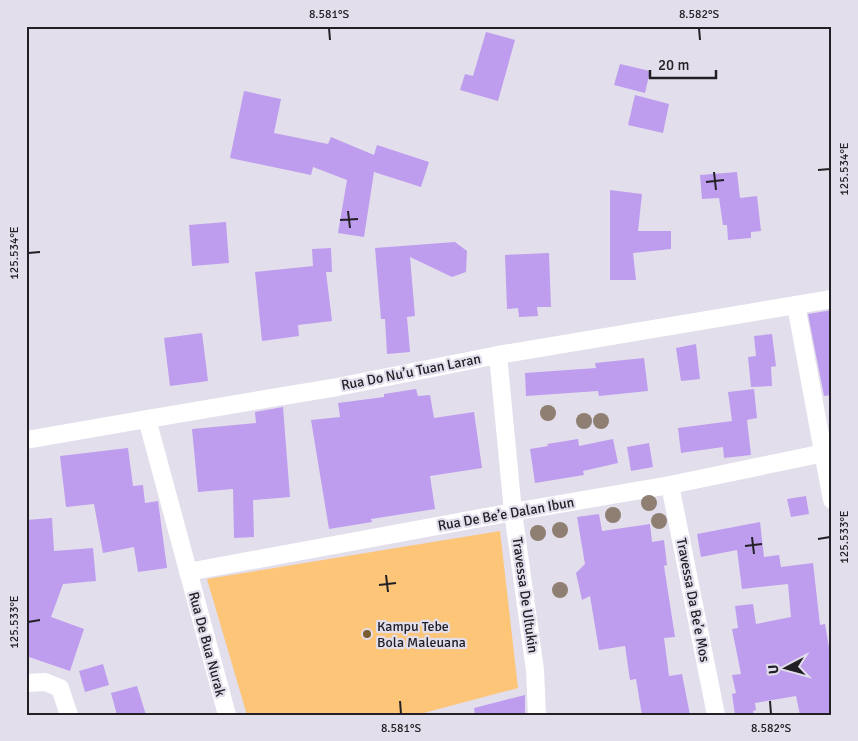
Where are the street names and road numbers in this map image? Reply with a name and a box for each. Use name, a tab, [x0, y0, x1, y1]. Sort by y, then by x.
street label: Rua Do Nu’u Tuan Laran	[340, 350, 482, 394]
street label: Rua De Be’e Dalan Ibun	[436, 494, 576, 534]
street label: Travessa De Ultukin	[508, 536, 542, 654]
street label: Travessa Da Be’e Mos	[673, 537, 713, 663]
street label: Rua De Bua Nurak	[185, 590, 229, 698]

